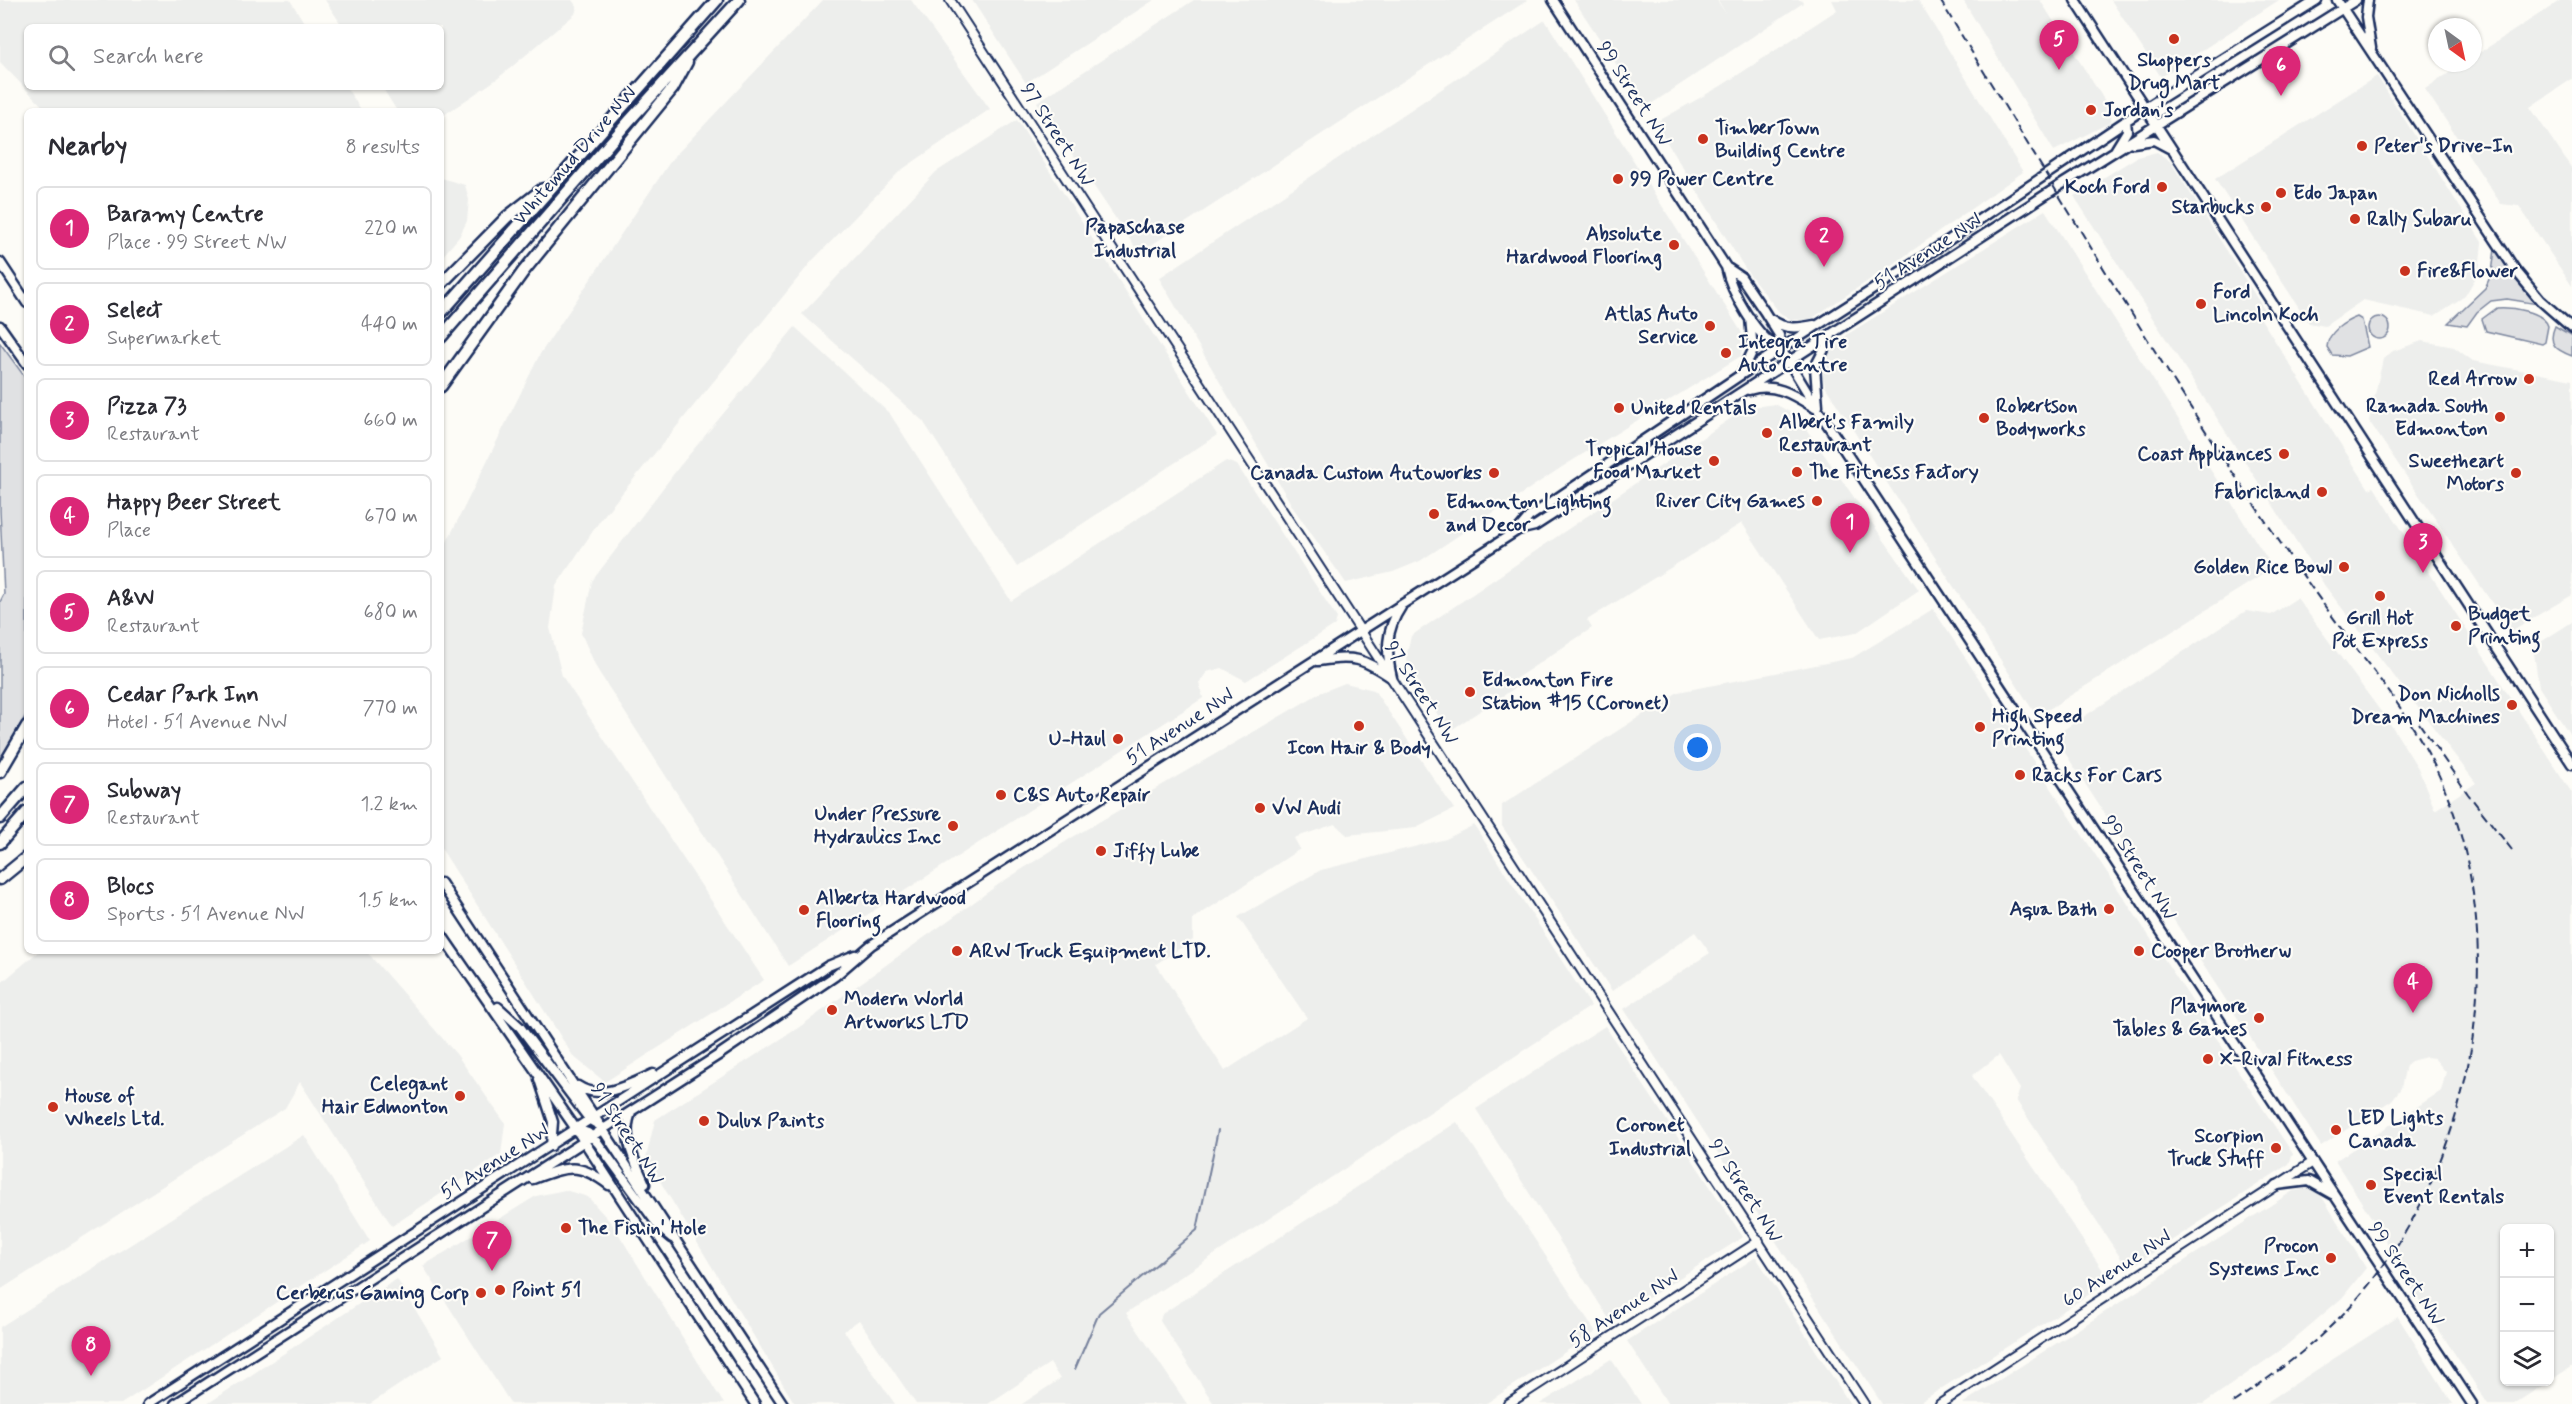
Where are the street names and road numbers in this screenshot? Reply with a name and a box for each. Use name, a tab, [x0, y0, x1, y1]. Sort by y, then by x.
street label: 99 Street NW	[1590, 36, 1678, 152]
street label: 97 Street NW	[1013, 78, 1101, 192]
street label: Whitemud Drive NW	[507, 80, 643, 232]
street label: 51 Avenue NW	[1869, 207, 1988, 297]
street label: 97 Street NW	[1377, 636, 1465, 750]
street label: 51 Avenue NW	[1121, 682, 1240, 772]
street label: 99 Street NW	[2095, 810, 2183, 926]
street label: 91 Street NW	[584, 1078, 670, 1191]
street label: 51 Avenue NW	[435, 1117, 555, 1206]
street label: 97 Street NW	[1701, 1134, 1789, 1248]
street label: 99 Street NW	[2361, 1217, 2451, 1332]
street label: 60 Avenue NW	[2057, 1223, 2177, 1314]
street label: 58 Avenue NW	[1564, 1263, 1685, 1355]

